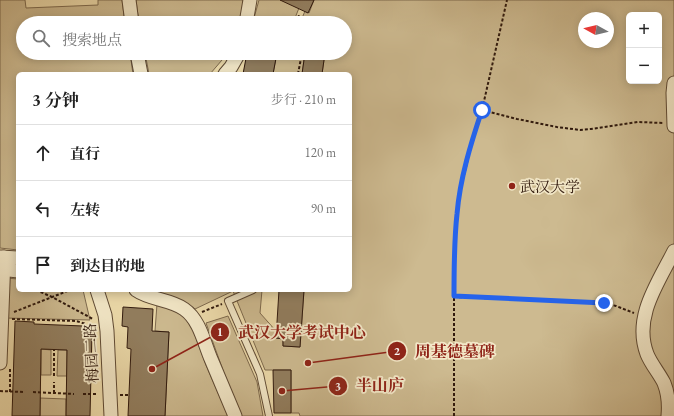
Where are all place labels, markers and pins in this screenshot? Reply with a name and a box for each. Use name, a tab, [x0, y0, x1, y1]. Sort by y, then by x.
place label: 武汉大学	[520, 177, 580, 196]
marker: 武汉大学	[507, 181, 517, 191]
callout: 武汉大学考试中心	[210, 318, 374, 346]
callout: 周基德墓碑	[387, 337, 503, 365]
callout: 半山庐	[328, 372, 412, 400]

